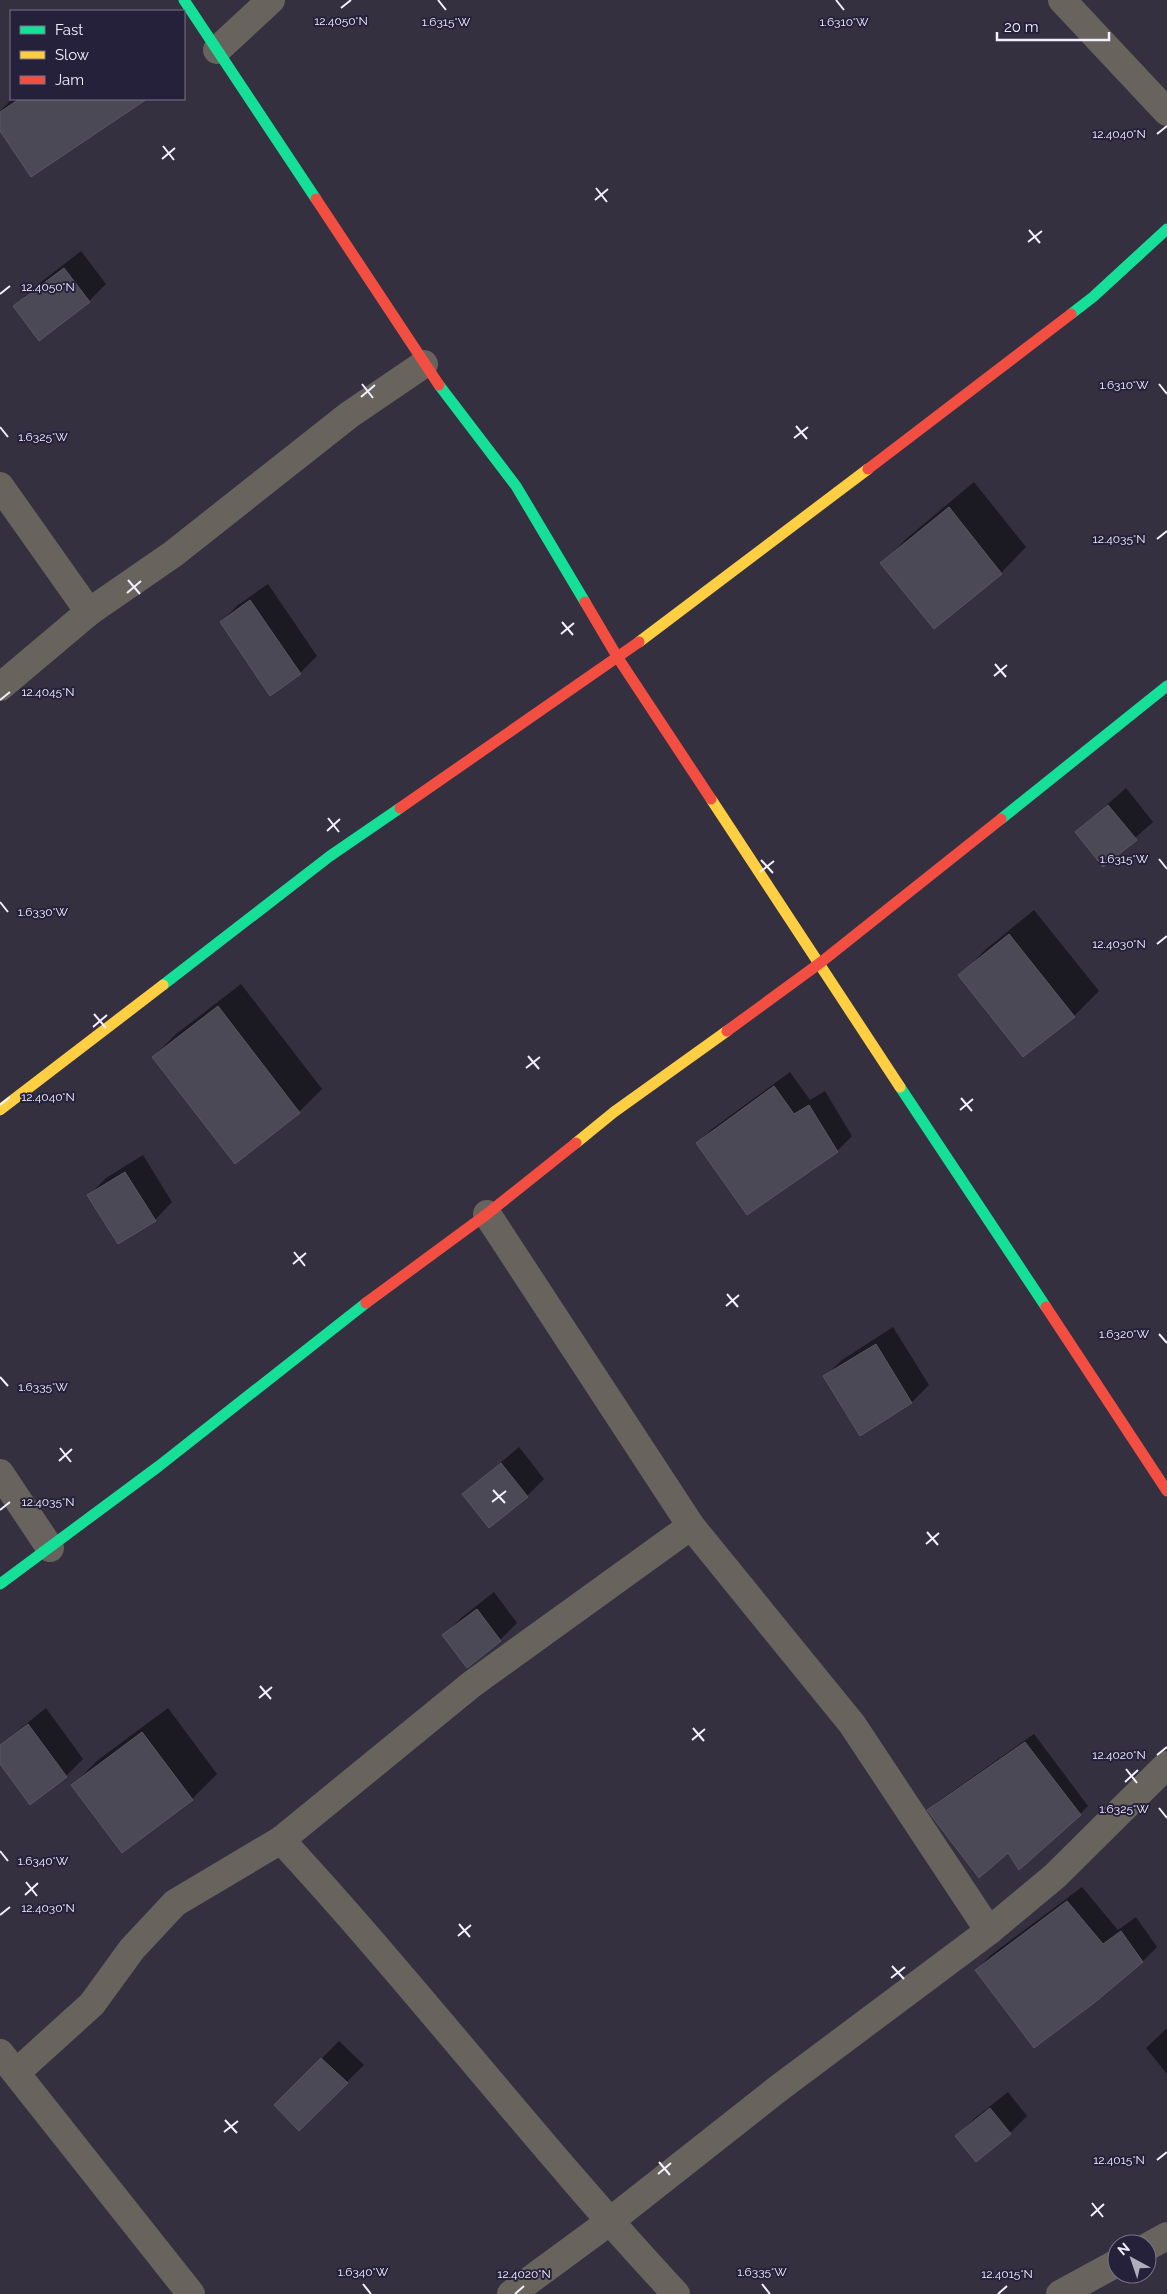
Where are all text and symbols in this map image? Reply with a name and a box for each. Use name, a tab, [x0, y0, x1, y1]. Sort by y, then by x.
legend	[10, 10, 185, 100]
scale bar	[997, 10, 1110, 42]
text: 12.4050°N	[314, 14, 368, 28]
text: 1.6315°W	[422, 15, 471, 29]
text: 1.6310°W	[819, 15, 869, 29]
text: 20 m	[1004, 18, 1039, 36]
text: Fast	[55, 21, 83, 39]
text: Slow	[55, 46, 89, 64]
text: Jam	[55, 71, 84, 89]
text: 12.4040°N	[1092, 127, 1146, 141]
text: 12.4050°N	[21, 280, 75, 294]
text: 1.6310°W	[1099, 378, 1149, 392]
text: 1.6325°W	[18, 430, 68, 444]
text: 12.4035°N	[1093, 532, 1145, 546]
text: 12.4045°N	[21, 685, 75, 699]
text: 1.6315°W	[1100, 852, 1149, 866]
text: 1.6330°W	[18, 905, 69, 919]
text: 12.4030°N	[1092, 937, 1146, 951]
text: 12.4040°N	[21, 1090, 75, 1104]
text: 1.6320°W	[1099, 1327, 1150, 1341]
text: 1.6335°W	[18, 1380, 68, 1394]
text: 12.4035°N	[22, 1495, 74, 1509]
text: 12.4020°N	[1092, 1748, 1146, 1762]
text: 1.6325°W	[1099, 1802, 1149, 1816]
text: 1.6340°W	[18, 1854, 69, 1868]
text: 12.4030°N	[21, 1901, 75, 1915]
text: 12.4015°N	[1093, 2153, 1145, 2167]
north arrow	[1107, 2234, 1157, 2284]
text: N	[1114, 2239, 1133, 2259]
text: 1.6340°W	[338, 2265, 389, 2279]
text: 1.6335°W	[737, 2265, 787, 2279]
text: 12.4020°N	[497, 2267, 551, 2281]
text: 12.4015°N	[981, 2267, 1033, 2281]

